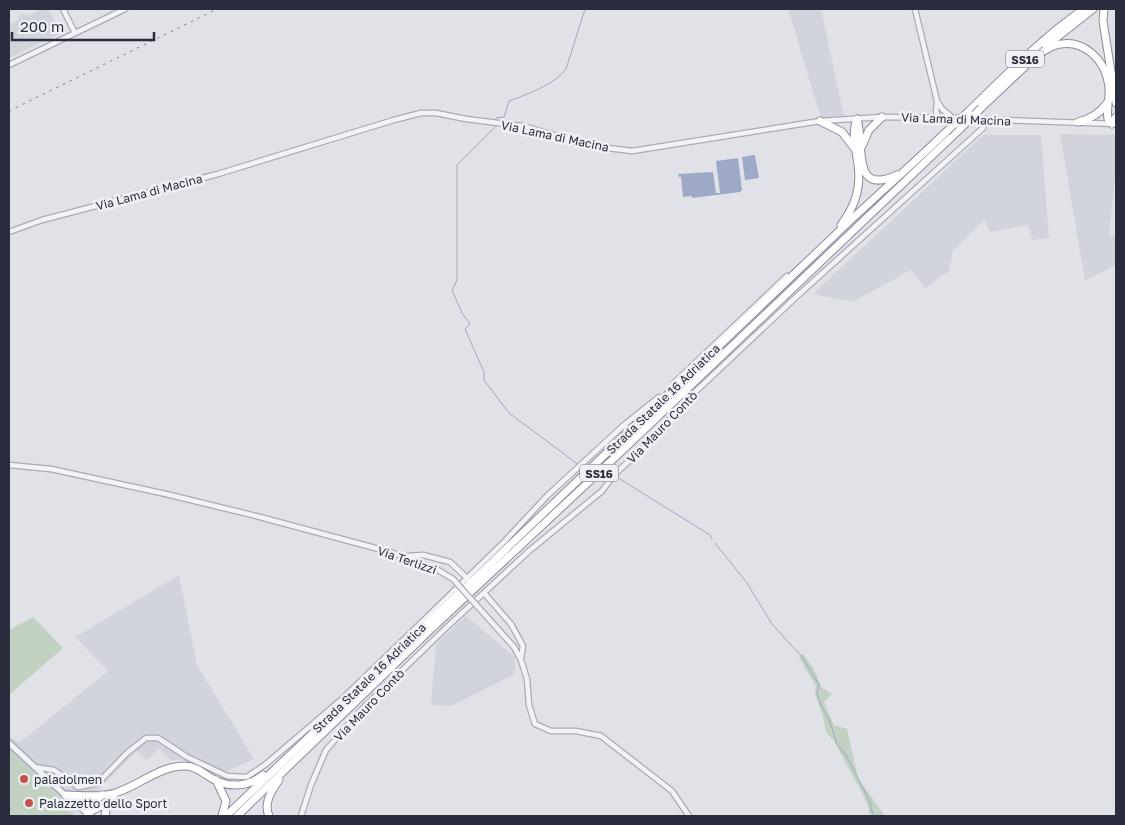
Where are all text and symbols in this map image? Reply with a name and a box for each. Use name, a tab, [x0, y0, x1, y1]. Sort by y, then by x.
scale bar	[12, 10, 155, 42]
text: 200 m	[20, 17, 64, 35]
road number: SS16	[1006, 51, 1044, 68]
street label: Via Lama di Macina	[901, 110, 1011, 128]
street label: Via Lama di Macina	[500, 117, 610, 155]
street label: Via Lama di Macina	[94, 171, 204, 213]
street label: Strada Statale 16 Adriatica	[603, 341, 723, 457]
street label: Via Mauro Contò	[624, 388, 700, 466]
road number: SS16	[580, 464, 618, 482]
street label: Via Terlizzi	[375, 543, 439, 577]
street label: Strada Statale 16 Adriatica	[309, 620, 429, 736]
street label: Via Mauro Contò	[331, 666, 407, 744]
place label: paladolmen	[34, 772, 102, 787]
marker: paladolmen	[18, 773, 30, 785]
place label: Palazzetto dello Sport	[39, 796, 167, 811]
marker: Palazzetto dello Sport	[23, 797, 35, 809]

